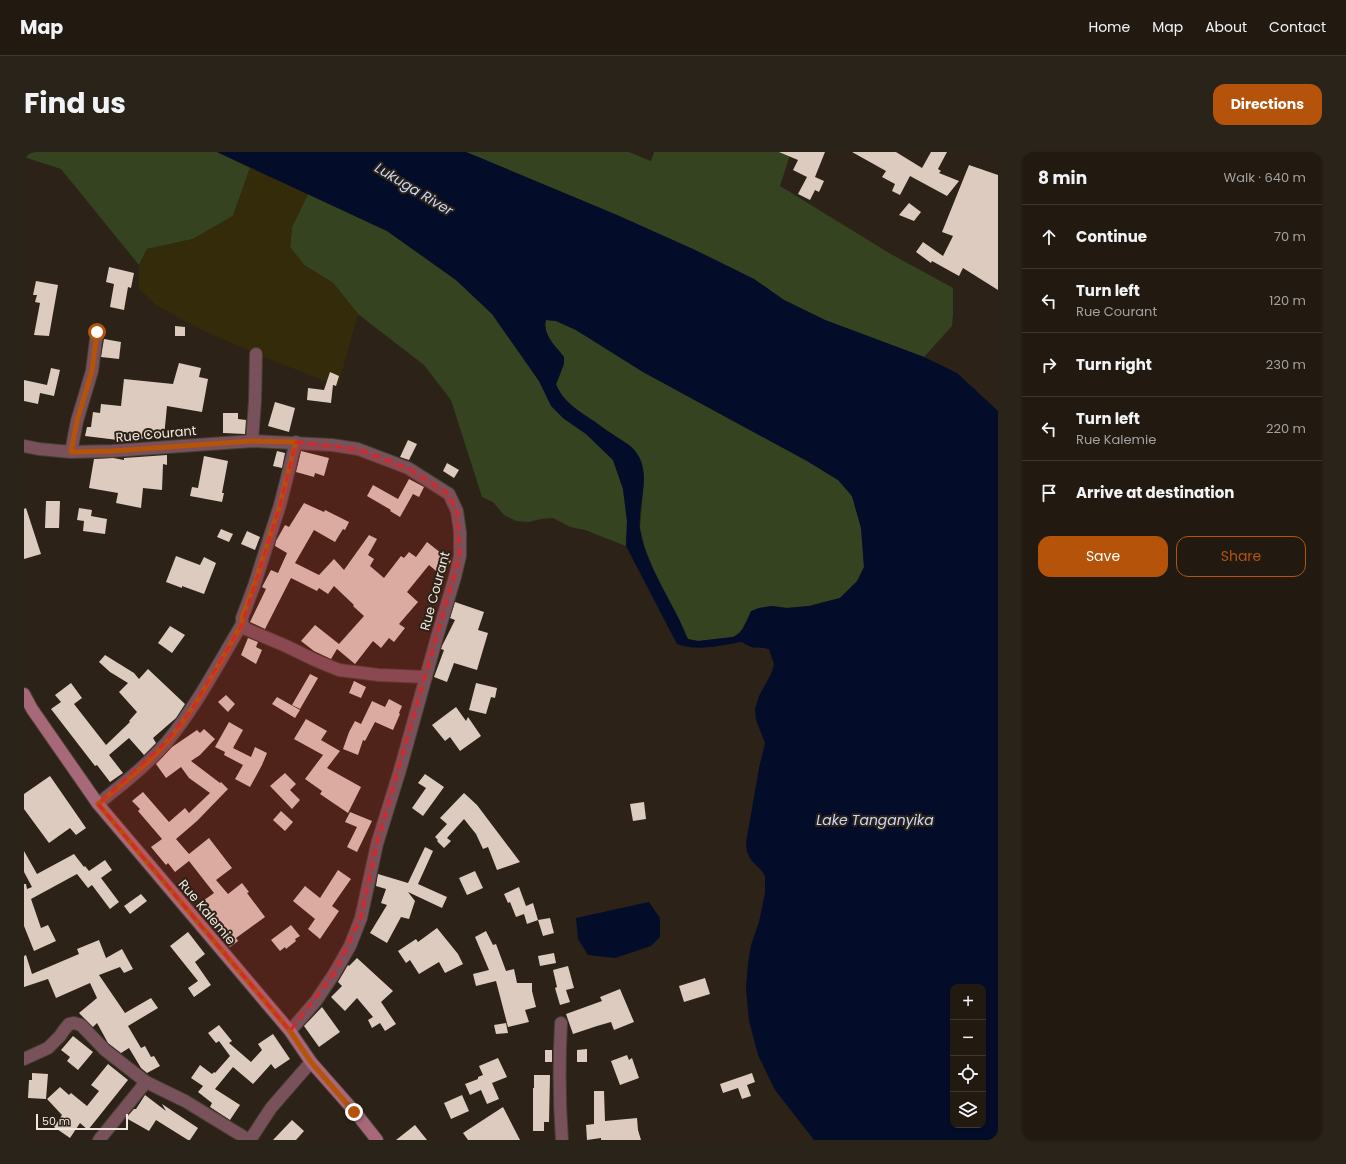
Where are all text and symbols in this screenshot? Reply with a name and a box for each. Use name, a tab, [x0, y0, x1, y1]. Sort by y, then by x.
text: Map	[20, 14, 63, 41]
text: Home	[1088, 17, 1130, 37]
text: Map	[1152, 17, 1183, 37]
text: About	[1205, 17, 1247, 37]
text: Contact	[1269, 17, 1326, 37]
text: Find us	[24, 84, 126, 123]
button: Directions	[1213, 84, 1322, 125]
water label: Lukuga River	[371, 158, 458, 221]
text: 8 min	[1038, 166, 1087, 190]
text: Walk · 640 m	[1223, 168, 1306, 187]
icon: ahead	[1038, 226, 1060, 248]
text: Continue	[1076, 226, 1147, 247]
text: 70 m	[1274, 227, 1306, 246]
text: Turn left	[1076, 280, 1140, 301]
icon: left	[1038, 290, 1060, 312]
text: 120 m	[1269, 291, 1306, 310]
text: Rue Courant	[1076, 302, 1157, 321]
route start	[88, 323, 106, 341]
icon: right	[1038, 354, 1060, 376]
text: Turn right	[1076, 354, 1152, 375]
text: 230 m	[1266, 355, 1306, 374]
text: Turn left	[1076, 408, 1140, 429]
icon: left	[1038, 418, 1060, 440]
text: 220 m	[1266, 419, 1306, 438]
street label: Rue Courant	[115, 421, 197, 447]
text: Rue Kalemie	[1076, 430, 1156, 449]
icon: arrive	[1038, 482, 1060, 504]
text: Arrive at destination	[1076, 482, 1234, 503]
button: Save	[1038, 536, 1168, 577]
button: Share	[1176, 536, 1306, 577]
street label: Rue Courant	[415, 549, 455, 633]
water label: Lake Tanganyika	[816, 810, 934, 830]
street label: Rue Kalemie	[174, 875, 240, 949]
map controls	[950, 984, 986, 1128]
button: +	[950, 984, 986, 1020]
button: −	[950, 1020, 986, 1056]
button: locate	[950, 1056, 986, 1092]
button: layers	[950, 1092, 986, 1128]
route end	[345, 1103, 363, 1121]
scale bar	[36, 1112, 128, 1131]
text: 50 m	[42, 1113, 70, 1129]

